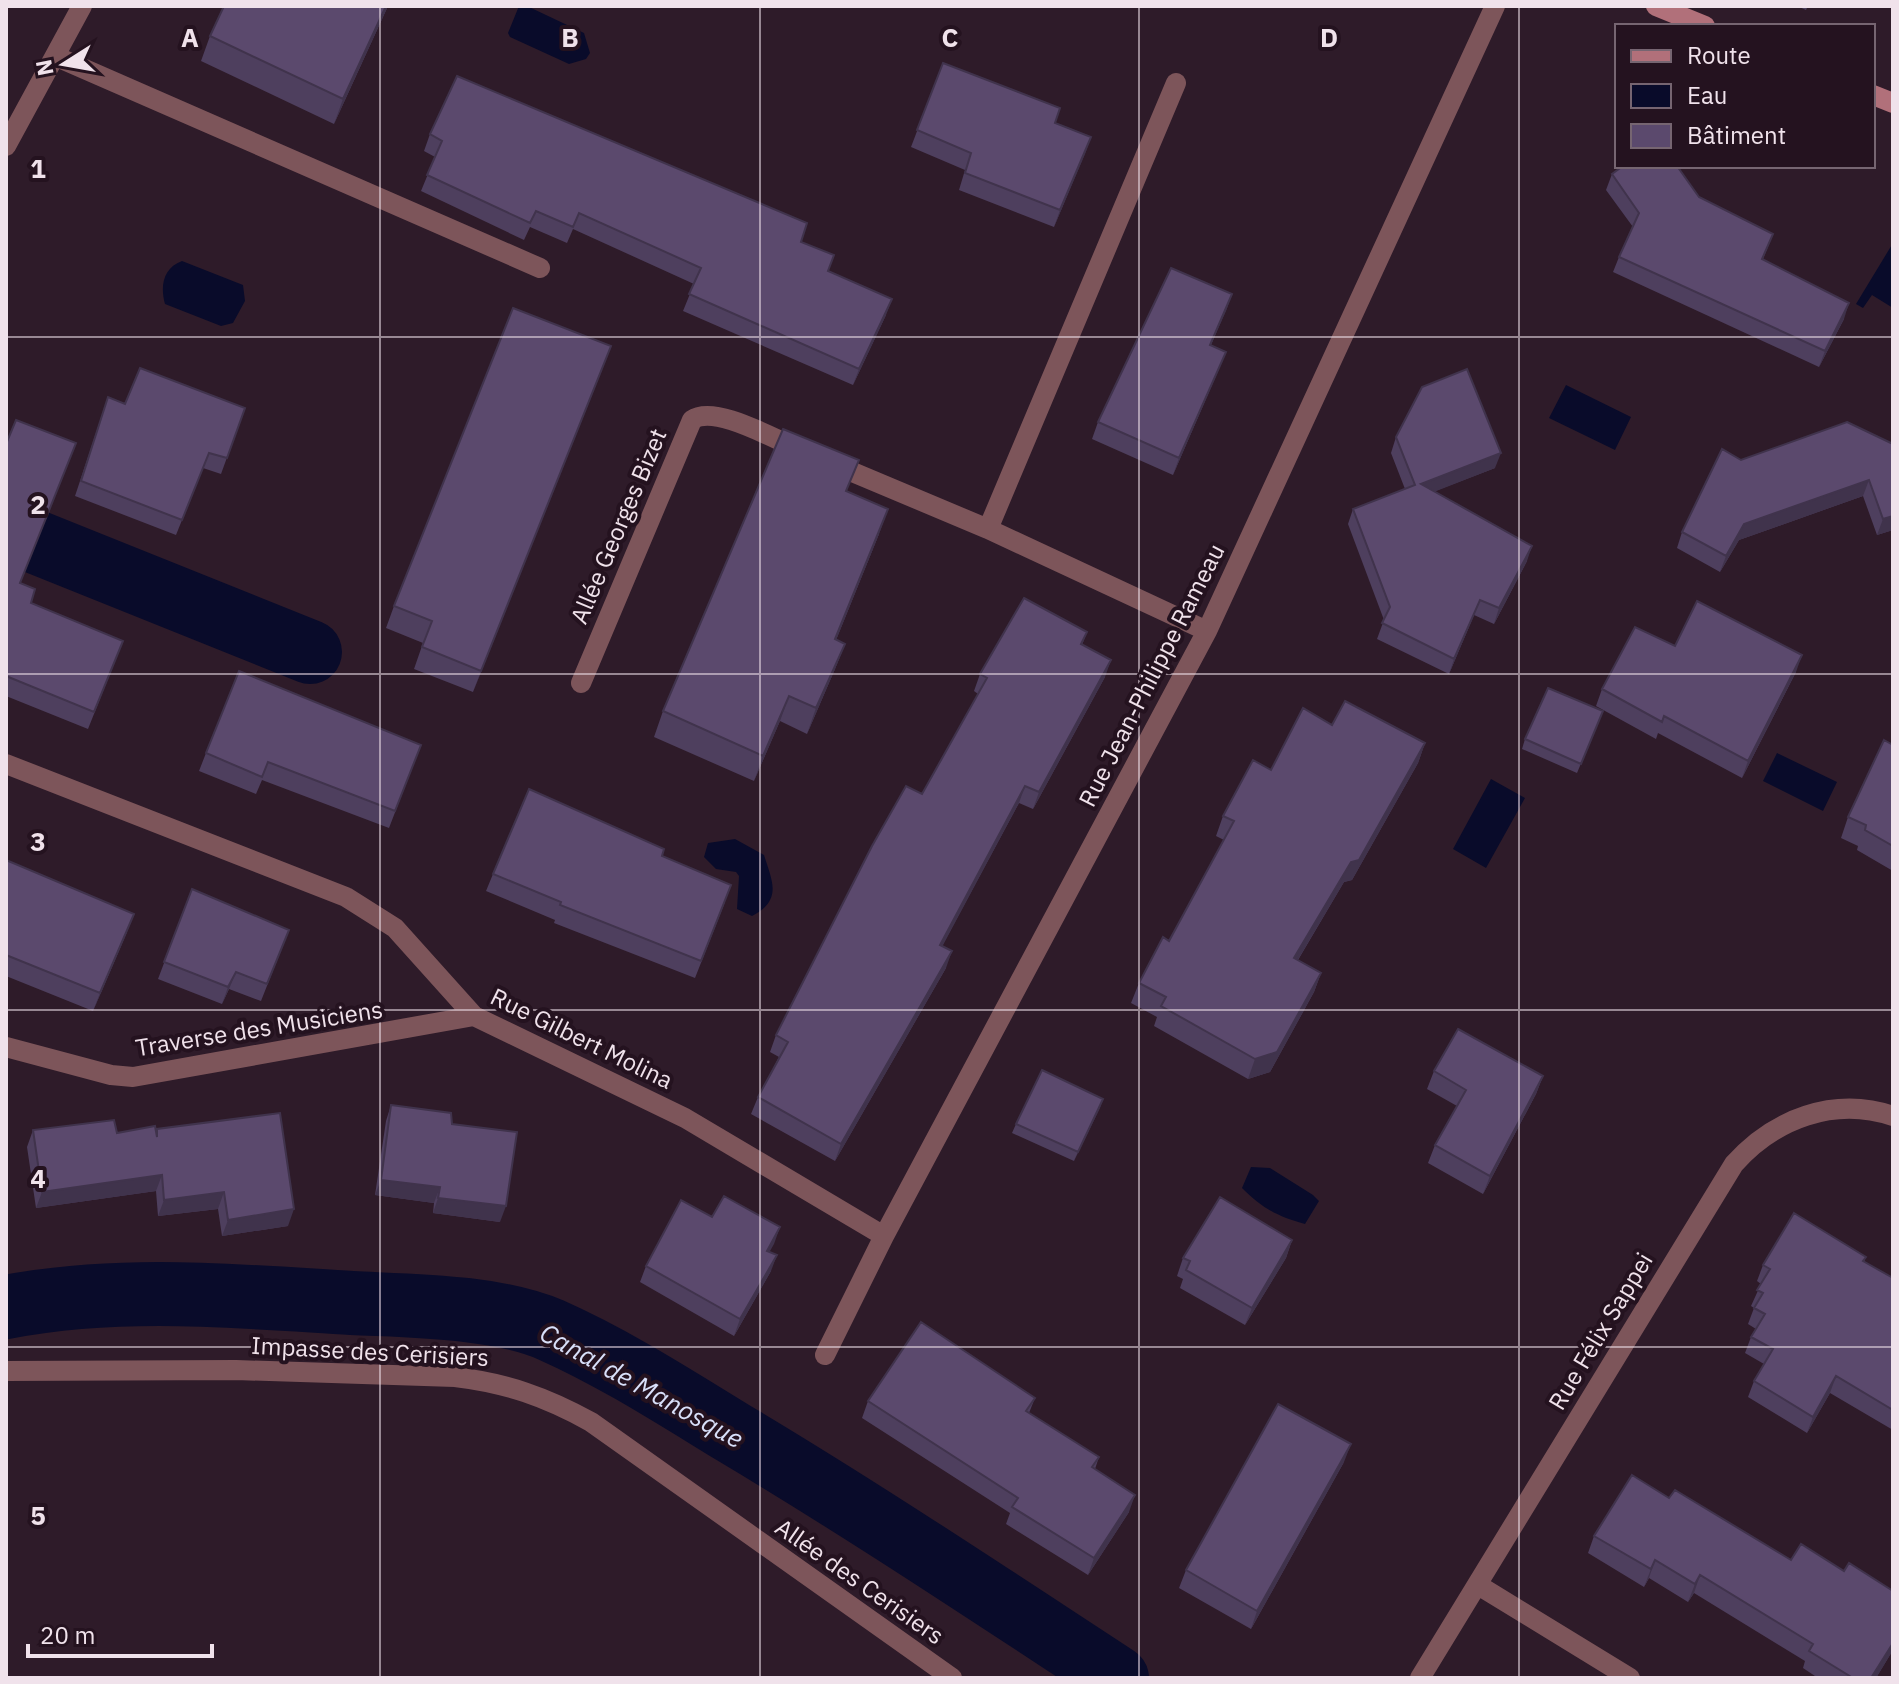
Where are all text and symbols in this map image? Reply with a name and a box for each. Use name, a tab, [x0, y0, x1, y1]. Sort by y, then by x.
text: A	[181, 20, 199, 54]
text: B	[561, 20, 579, 54]
text: C	[942, 20, 959, 54]
text: D	[1320, 20, 1338, 54]
north arrow	[24, 24, 104, 104]
legend	[1615, 24, 1875, 168]
text: Route	[1687, 39, 1751, 71]
text: N	[28, 57, 60, 79]
text: Eau	[1687, 79, 1727, 111]
text: Bâtiment	[1687, 119, 1786, 151]
text: 1	[30, 151, 46, 185]
street label: Allée Georges Bizet	[562, 423, 674, 629]
text: 2	[30, 487, 46, 521]
street label: Rue Jean-Philippe Rameau	[1071, 538, 1231, 812]
text: 3	[30, 824, 46, 858]
street label: Rue Gilbert Molina	[486, 980, 679, 1096]
street label: Traverse des Musiciens	[133, 993, 385, 1063]
text: 4	[30, 1161, 46, 1195]
street label: Rue Félix Sappei	[1540, 1246, 1660, 1416]
water label: Canal de Manosque	[534, 1315, 750, 1455]
street label: Impasse des Cerisiers	[250, 1329, 490, 1373]
text: 5	[30, 1498, 46, 1532]
street label: Allée des Cerisiers	[769, 1511, 951, 1651]
scale bar	[28, 1608, 212, 1658]
text: 20 m	[40, 1619, 95, 1651]

